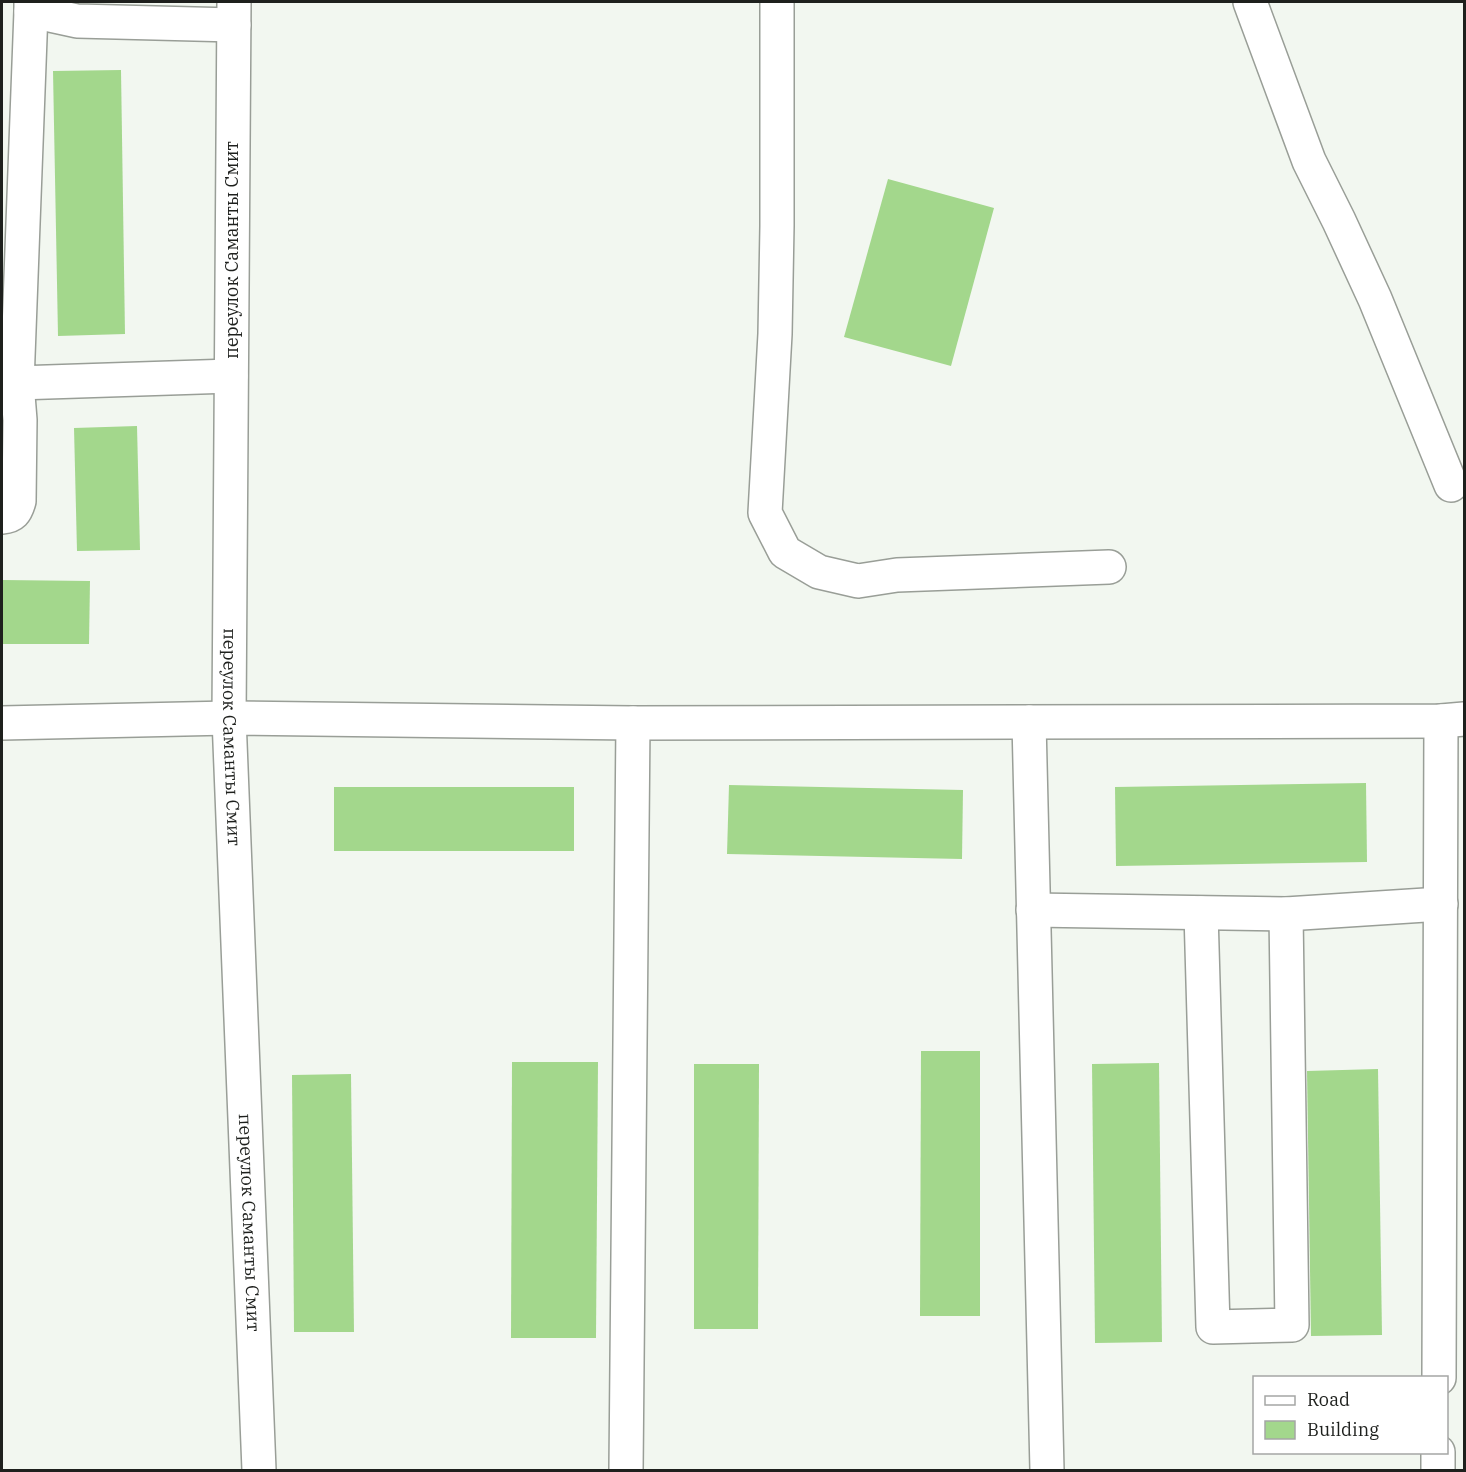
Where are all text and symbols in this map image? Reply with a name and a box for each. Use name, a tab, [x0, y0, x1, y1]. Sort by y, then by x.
street label: переулок Саманты Смит	[220, 141, 243, 359]
street label: переулок Саманты Смит	[218, 628, 246, 846]
street label: переулок Саманты Смит	[234, 1113, 265, 1332]
legend	[1253, 1376, 1448, 1454]
text: Road	[1307, 1388, 1350, 1411]
text: Building	[1307, 1418, 1379, 1441]

